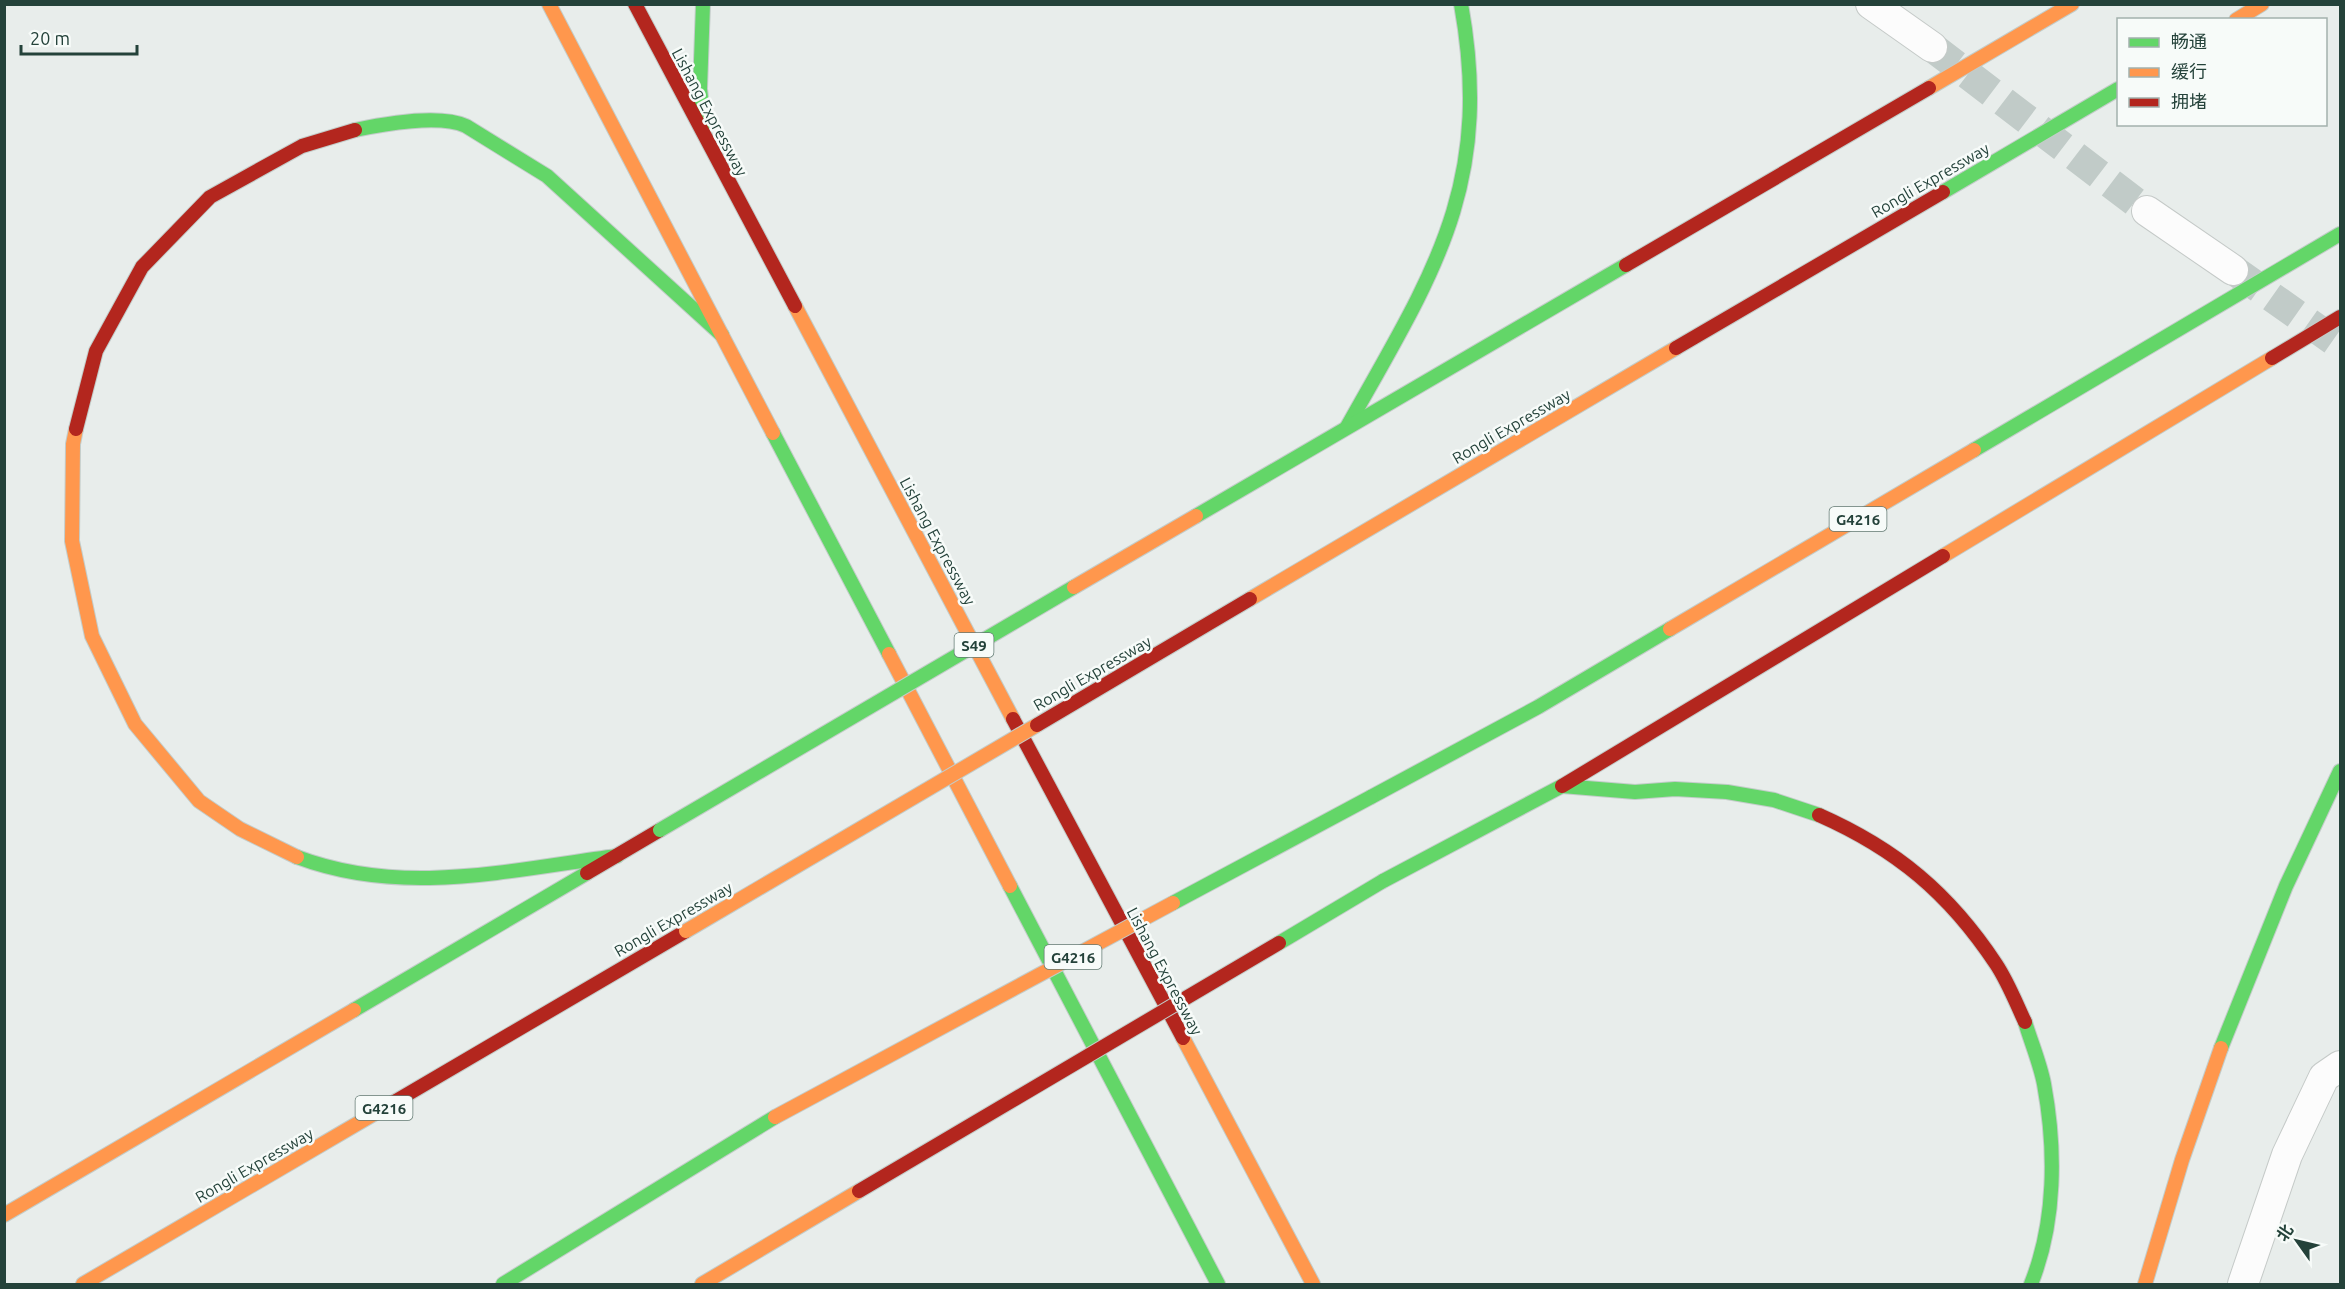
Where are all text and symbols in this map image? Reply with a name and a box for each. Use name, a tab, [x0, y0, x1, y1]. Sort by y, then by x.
scale bar	[21, 18, 136, 56]
legend	[2117, 18, 2327, 126]
text: 20 m	[30, 28, 70, 48]
text: 畅通	[2171, 31, 2207, 51]
street label: Lishang Expressway	[669, 45, 751, 179]
text: 缓行	[2171, 61, 2207, 81]
text: 拥堵	[2171, 91, 2207, 111]
street label: Rongli Expressway	[1868, 139, 1992, 221]
street label: Rongli Expressway	[1449, 385, 1573, 467]
street label: Lishang Expressway	[897, 474, 979, 608]
road number: G4216	[1830, 507, 1886, 531]
street label: Rongli Expressway	[1030, 632, 1154, 714]
road number: S49	[954, 633, 994, 657]
street label: Rongli Expressway	[611, 878, 735, 960]
street label: Lishang Expressway	[1124, 904, 1206, 1038]
road number: G4216	[1044, 945, 1102, 969]
road number: G4216	[356, 1096, 412, 1120]
street label: Rongli Expressway	[192, 1124, 316, 1206]
north arrow	[2267, 1211, 2327, 1271]
text: 北	[2273, 1221, 2297, 1244]

